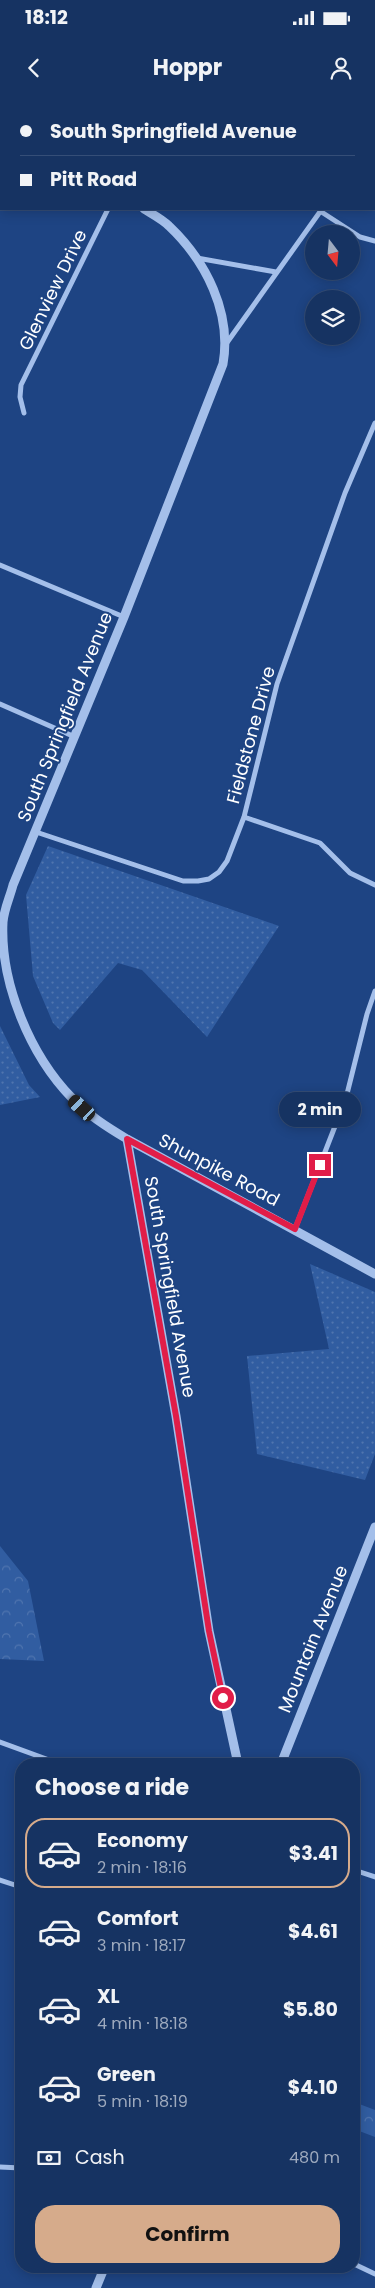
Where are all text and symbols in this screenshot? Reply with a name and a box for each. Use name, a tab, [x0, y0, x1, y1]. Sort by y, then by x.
text: 18:12	[25, 4, 68, 31]
text: Hoppr	[153, 52, 222, 83]
icon: back	[20, 54, 48, 82]
icon: person	[327, 54, 355, 82]
text: South Springfield Avenue	[50, 118, 297, 145]
text: Pitt Road	[50, 166, 137, 193]
street label: Glenview Drive	[12, 225, 93, 354]
north arrow	[305, 225, 360, 280]
map controls	[305, 225, 360, 345]
button: layers	[305, 290, 360, 345]
street label: South Springfield Avenue	[11, 608, 118, 826]
street label: Fieldstone Drive	[220, 663, 281, 806]
car	[65, 1092, 98, 1124]
callout: 2 min	[279, 1092, 361, 1128]
text: 2 min	[298, 1098, 342, 1121]
street label: Shunpike Road	[154, 1127, 284, 1212]
route end	[309, 1154, 331, 1176]
street label: South Springfield Avenue	[139, 1174, 202, 1400]
street label: Mountain Avenue	[272, 1561, 354, 1716]
route start	[212, 1687, 234, 1709]
text: Choose a ride	[35, 1772, 189, 1803]
text: Economy	[97, 1827, 188, 1854]
icon: car	[37, 1831, 82, 1876]
text: $3.41	[289, 1840, 338, 1867]
text: 2 min · 18:16	[97, 1856, 187, 1879]
text: Comfort	[97, 1905, 179, 1932]
icon: car	[37, 1909, 82, 1954]
text: $4.61	[288, 1918, 338, 1945]
text: 3 min · 18:17	[97, 1934, 186, 1957]
text: XL	[97, 1983, 120, 2010]
icon: car	[37, 1987, 82, 2032]
text: $5.80	[283, 1996, 338, 2023]
text: 4 min · 18:18	[97, 2012, 188, 2035]
text: Green	[97, 2061, 156, 2088]
icon: car	[37, 2065, 82, 2110]
text: $4.10	[288, 2074, 338, 2101]
text: 5 min · 18:19	[97, 2090, 188, 2113]
icon: cash	[35, 2144, 63, 2172]
text: Cash	[75, 2144, 125, 2171]
text: 480 m	[289, 2146, 340, 2169]
button: Confirm	[35, 2205, 340, 2263]

